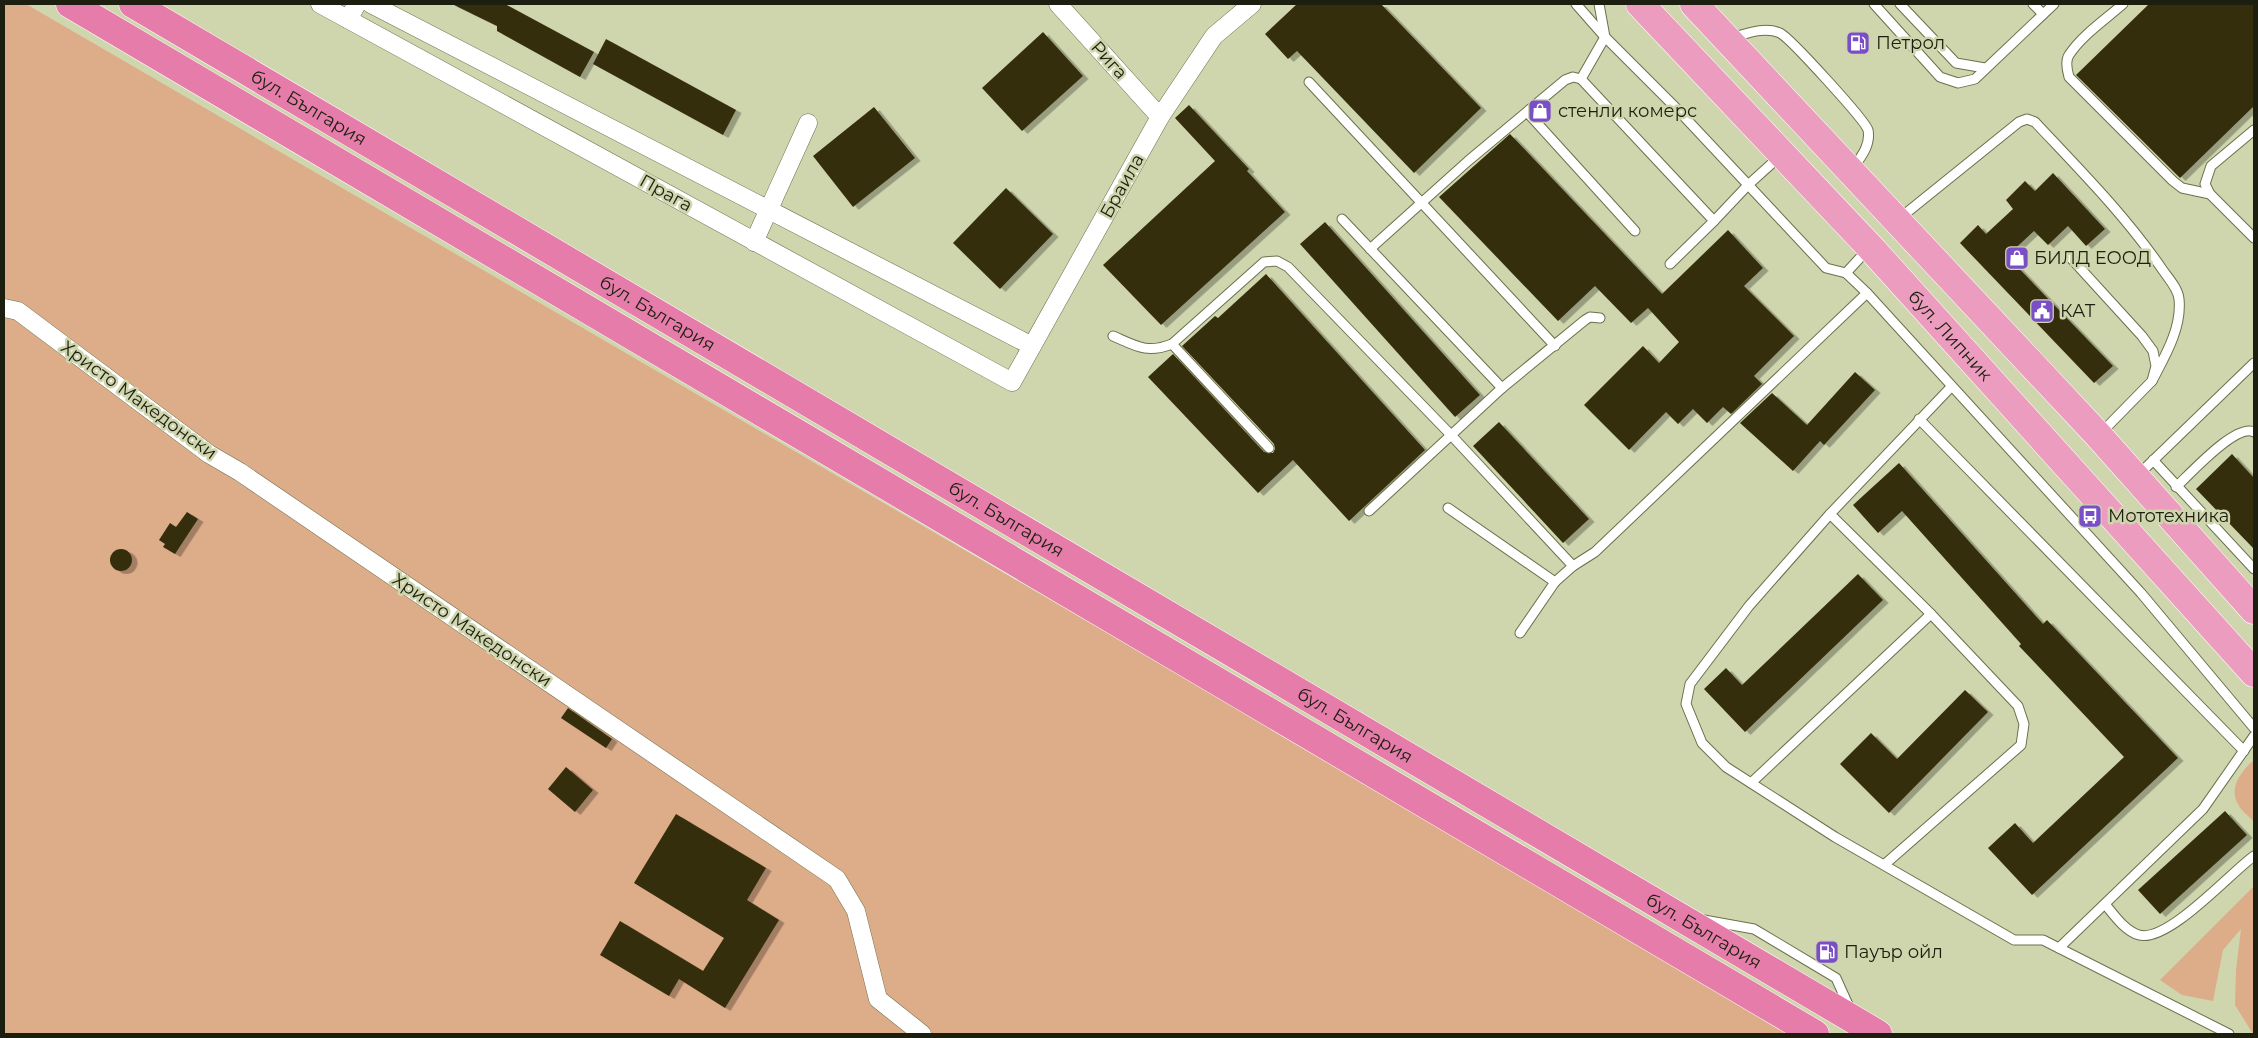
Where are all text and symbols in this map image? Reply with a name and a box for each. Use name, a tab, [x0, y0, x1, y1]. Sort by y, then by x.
fuel station icon: Петрол	[1845, 30, 1871, 56]
place label: Петрол	[1876, 32, 1945, 54]
street label: Рига	[1086, 36, 1132, 84]
street label: бул. България	[247, 65, 371, 150]
shop icon: стенли комерс	[1527, 98, 1553, 124]
place label: стенли комерс	[1558, 100, 1697, 122]
street label: Браила	[1095, 150, 1149, 222]
street label: Прага	[636, 170, 696, 216]
shop icon: БИЛД ЕООД	[2004, 245, 2030, 271]
place label: БИЛД ЕООД	[2034, 247, 2151, 269]
street label: бул. България	[596, 271, 719, 356]
street label: бул. Липник	[1903, 286, 1997, 386]
public building icon: КАТ	[2029, 298, 2055, 324]
place label: КАТ	[2060, 300, 2096, 322]
street label: Христо Македонски	[57, 336, 221, 464]
street label: бул. България	[944, 477, 1068, 562]
bus stop icon: Мототехника	[2077, 503, 2103, 529]
place label: Мототехника	[2108, 505, 2229, 527]
street label: Христо Македонски	[388, 568, 556, 692]
street label: бул. България	[1293, 683, 1417, 768]
street label: бул. България	[1642, 888, 1766, 974]
fuel station icon: Пауър ойл	[1814, 939, 1840, 965]
place label: Пауър ойл	[1844, 941, 1943, 963]

